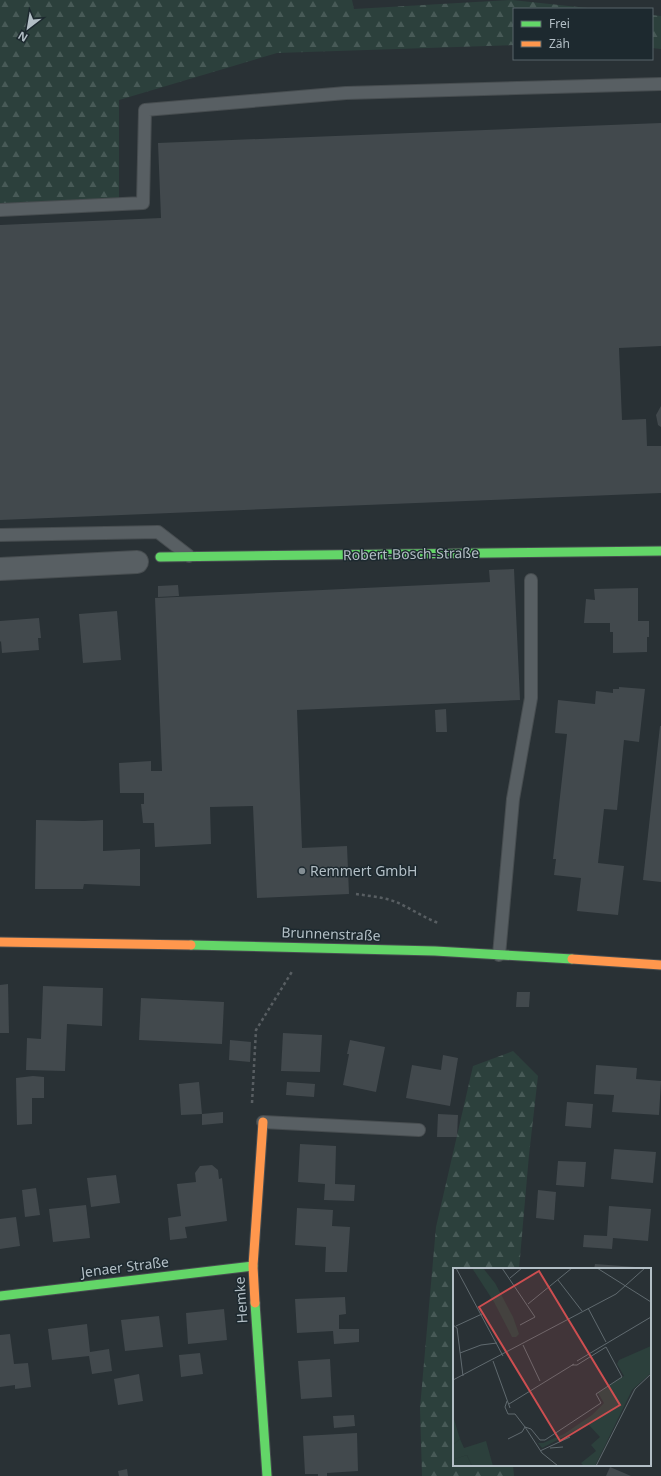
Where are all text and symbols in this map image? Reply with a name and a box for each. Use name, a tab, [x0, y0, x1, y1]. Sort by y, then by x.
north arrow	[8, 8, 48, 48]
legend	[513, 8, 653, 60]
text: Frei	[549, 15, 570, 32]
text: N	[15, 28, 30, 46]
text: Zäh	[549, 35, 570, 52]
street label: Robert-Bosch-Straße	[343, 543, 479, 564]
place label: Remmert GmbH	[310, 861, 417, 880]
marker: Remmert GmbH	[297, 866, 307, 876]
street label: Brunnenstraße	[281, 922, 381, 945]
street label: Jenaer Straße	[78, 1252, 170, 1282]
inset map	[453, 1268, 651, 1466]
street label: Hemke	[229, 1276, 252, 1324]

